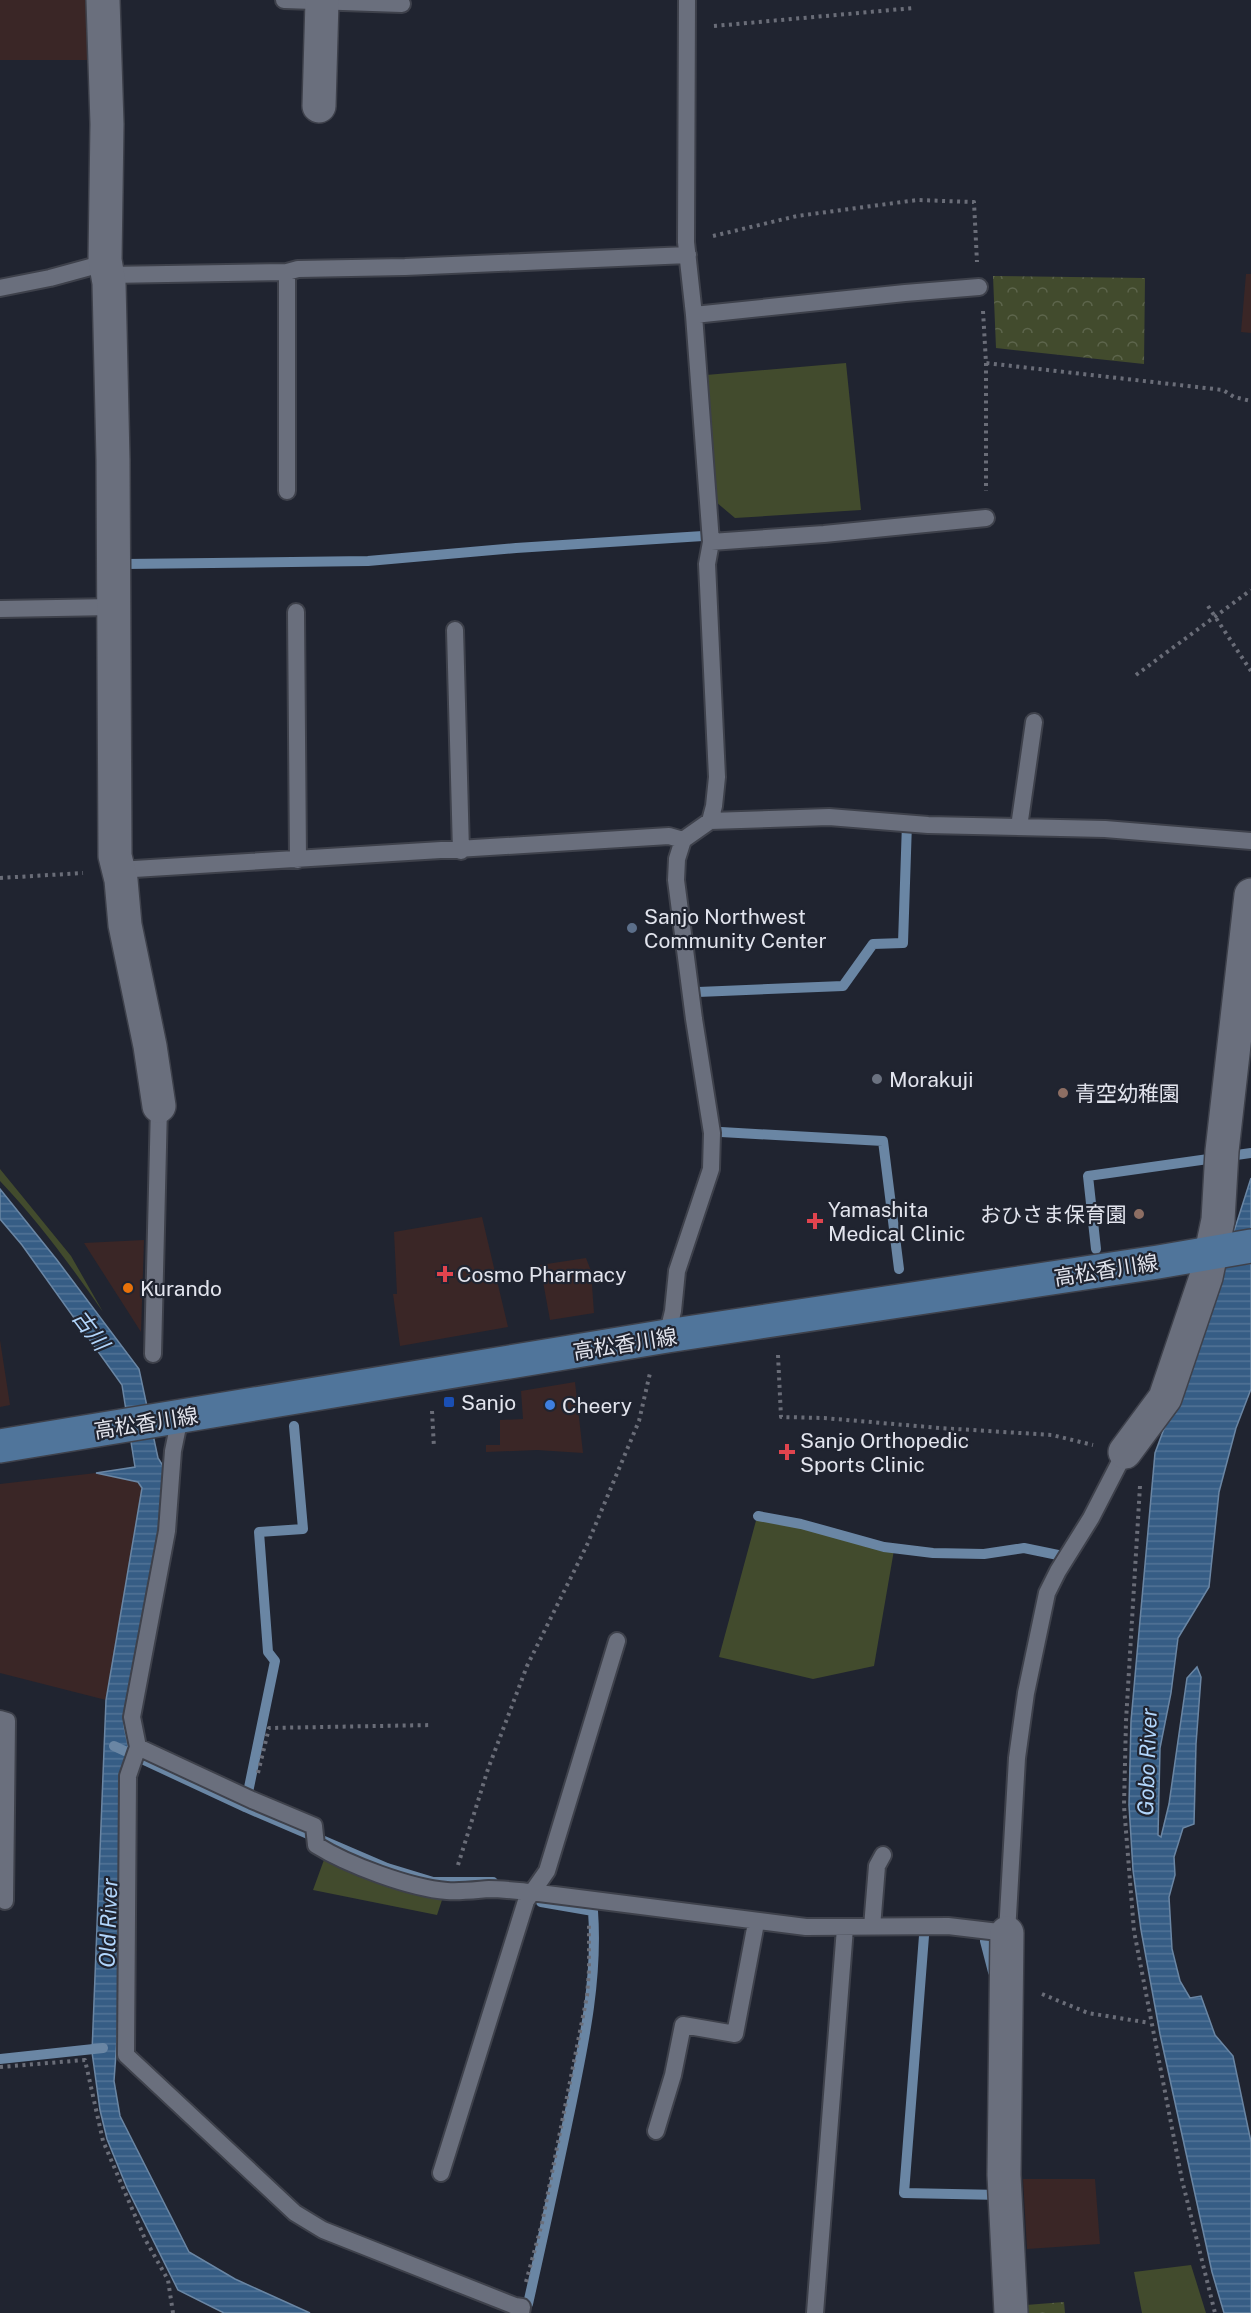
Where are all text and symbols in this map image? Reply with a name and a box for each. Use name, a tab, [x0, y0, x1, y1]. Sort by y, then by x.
place label: Sanjo Northwest Community Center	[644, 904, 827, 953]
marker: Sanjo Northwest Community Center	[625, 921, 639, 935]
place label: Morakuji	[889, 1067, 973, 1092]
marker: Morakuji	[870, 1072, 884, 1086]
place label: 青空幼稚園	[1075, 1081, 1180, 1106]
marker: 青空幼稚園	[1056, 1086, 1070, 1100]
place label: Yamashita Medical Clinic	[828, 1197, 965, 1246]
place label: おひさま保育園	[980, 1202, 1127, 1227]
marker: おひさま保育園	[1132, 1207, 1146, 1221]
marker: Yamashita Medical Clinic	[806, 1212, 824, 1230]
street label: 高松香川線	[1052, 1249, 1160, 1291]
place label: Cosmo Pharmacy	[457, 1262, 626, 1287]
marker: Cosmo Pharmacy	[438, 1267, 452, 1281]
place label: Kurando	[140, 1276, 222, 1301]
marker: Kurando	[121, 1281, 135, 1295]
water label: 古川	[67, 1305, 116, 1357]
street label: 高松香川線	[571, 1323, 679, 1365]
place label: Sanjo	[461, 1390, 516, 1415]
place label: Cheery	[562, 1393, 632, 1418]
marker: Sanjo	[442, 1395, 456, 1409]
marker: Cheery	[543, 1398, 557, 1412]
street label: 高松香川線	[92, 1402, 200, 1444]
place label: Sanjo Orthopedic Sports Clinic	[800, 1428, 969, 1477]
marker: Sanjo Orthopedic Sports Clinic	[778, 1443, 796, 1461]
water label: Gobo River	[1132, 1707, 1162, 1816]
water label: Old River	[93, 1877, 123, 1968]

